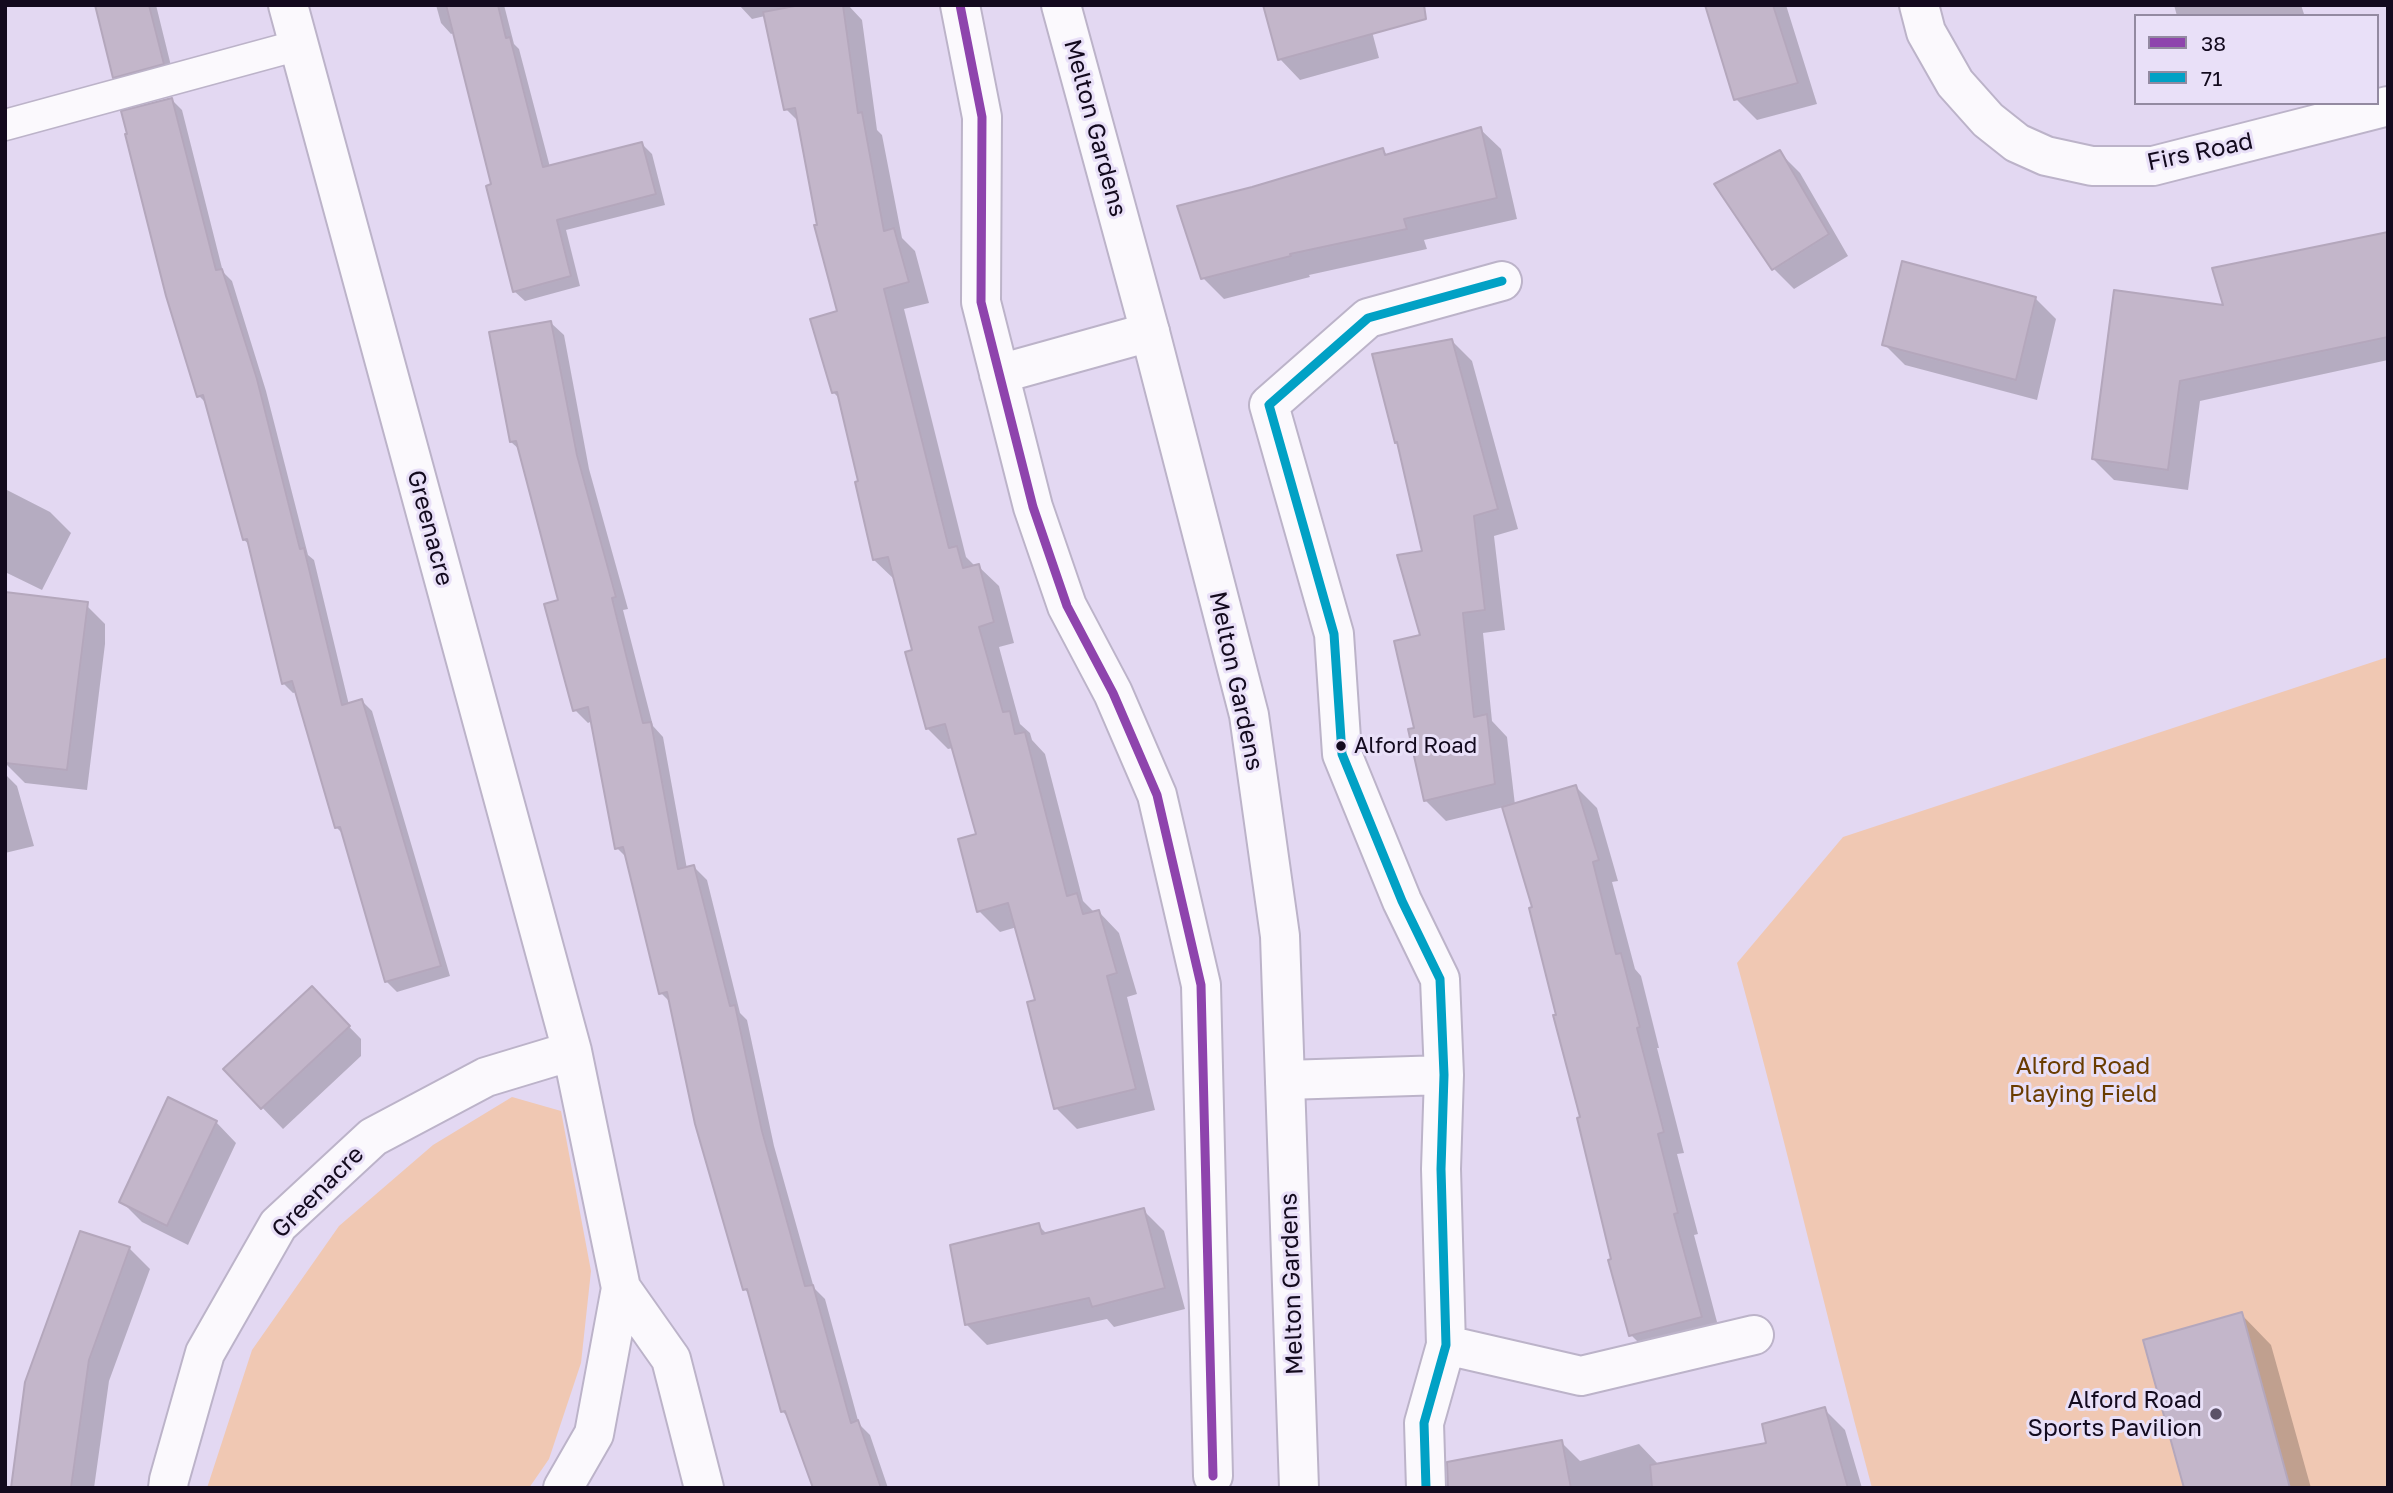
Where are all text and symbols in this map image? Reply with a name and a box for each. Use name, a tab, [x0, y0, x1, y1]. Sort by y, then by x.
legend	[2134, 14, 2379, 105]
text: 38	[2201, 30, 2226, 56]
street label: Melton Gardens	[1058, 36, 1132, 220]
text: 71	[2201, 65, 2222, 91]
street label: Firs Road	[2144, 127, 2256, 177]
street label: Greenacre	[401, 467, 459, 589]
street label: Melton Gardens	[1203, 589, 1269, 773]
place label: Alford Road	[1354, 733, 1477, 759]
marker: Alford Road	[1334, 739, 1348, 753]
park label: Alford Road Playing Field	[2009, 1052, 2157, 1108]
street label: Greenacre	[266, 1140, 370, 1244]
street label: Melton Gardens	[1274, 1192, 1310, 1376]
place label: Alford Road Sports Pavilion	[2028, 1386, 2202, 1442]
marker: Alford Road Sports Pavilion	[2208, 1406, 2224, 1422]

